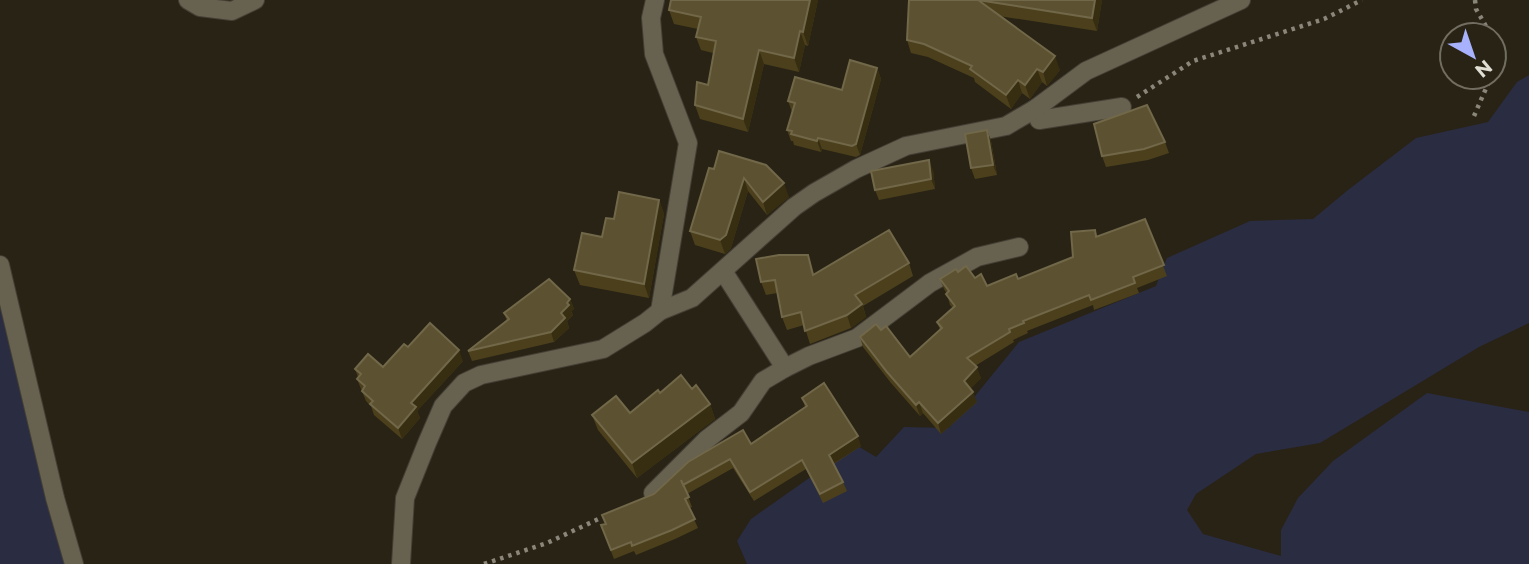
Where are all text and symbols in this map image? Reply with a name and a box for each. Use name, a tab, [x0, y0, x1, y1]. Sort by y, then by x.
north arrow	[1438, 21, 1508, 91]
text: N	[1470, 55, 1497, 82]

